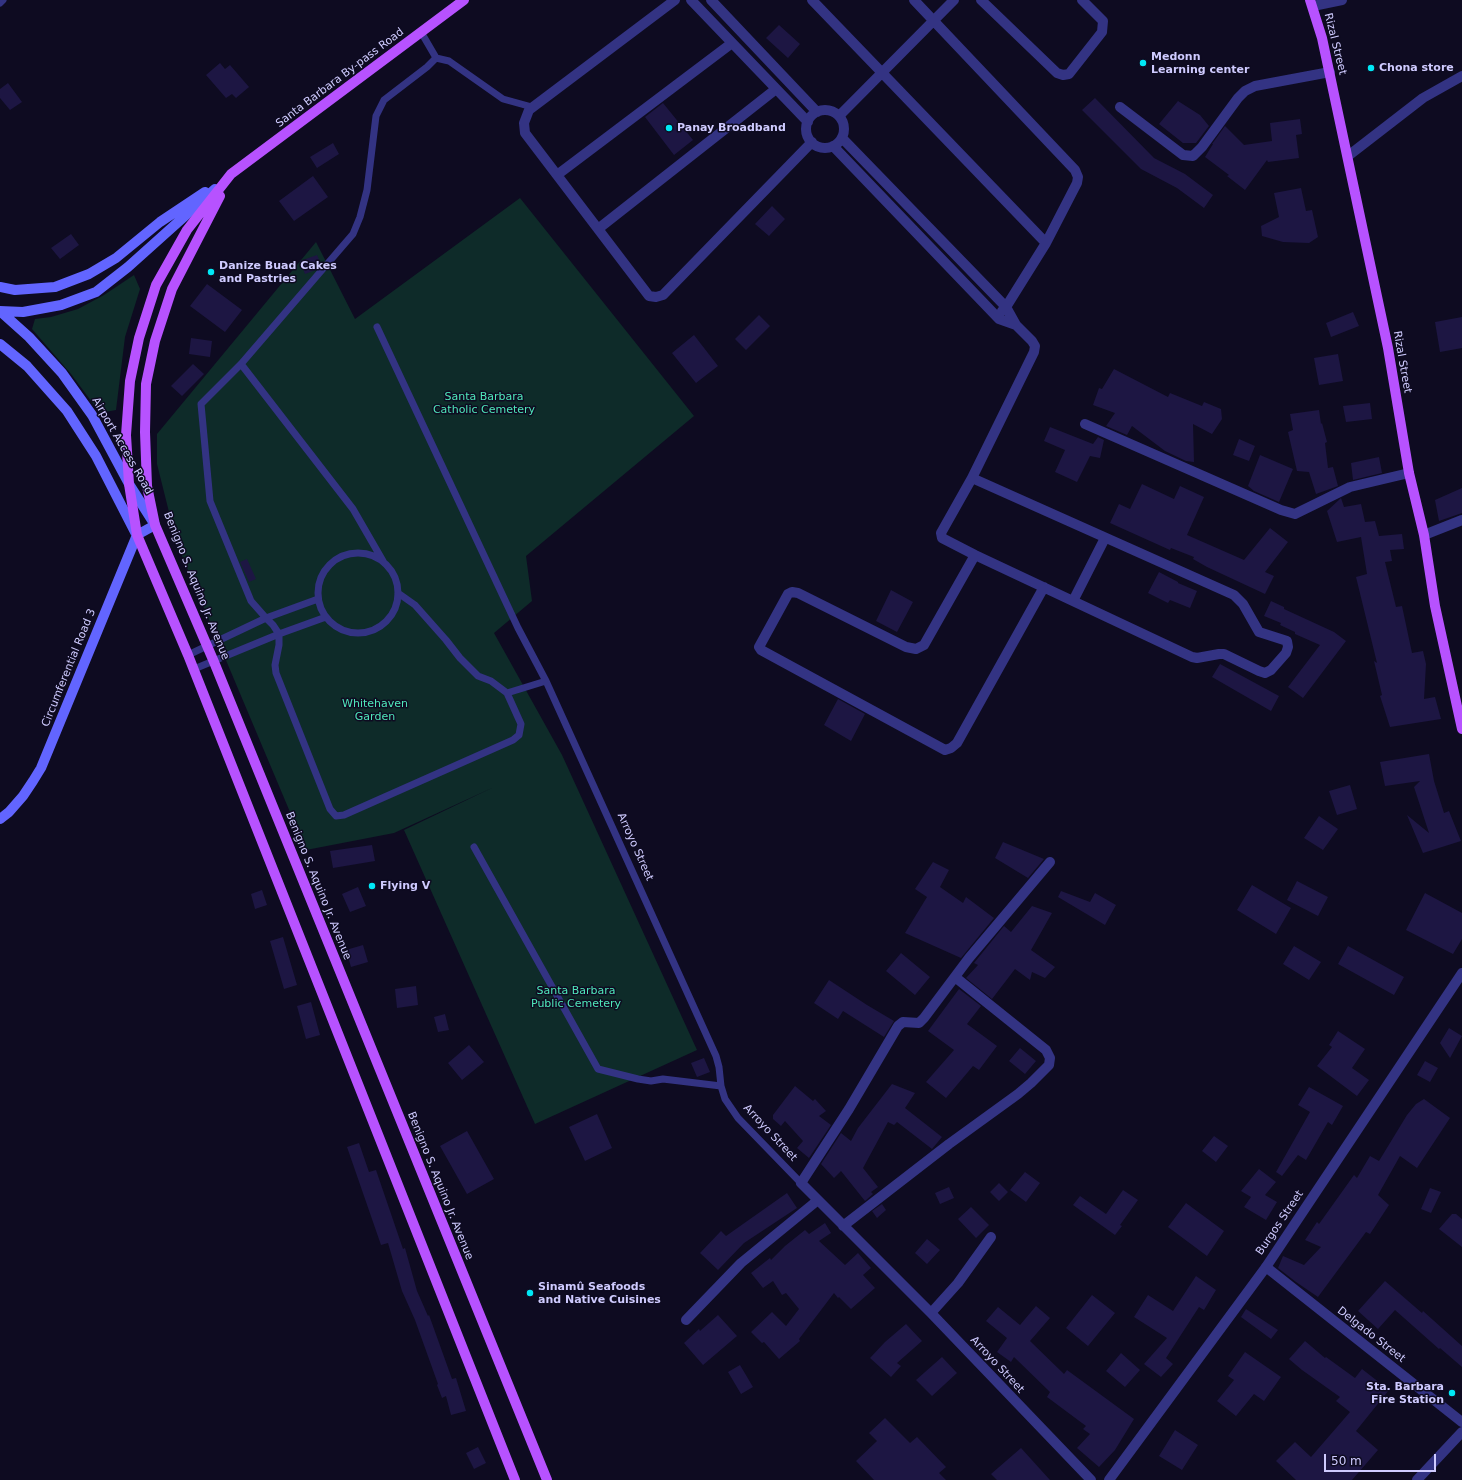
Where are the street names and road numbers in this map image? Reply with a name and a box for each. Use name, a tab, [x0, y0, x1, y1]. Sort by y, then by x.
street label: Rizal Street	[1321, 12, 1349, 76]
street label: Santa Barbara By-pass Road	[273, 26, 407, 130]
street label: Rizal Street	[1390, 330, 1414, 394]
street label: Airport Access Road	[89, 395, 155, 497]
street label: Benigno S. Aquino Jr. Avenue	[160, 510, 232, 662]
street label: Circumferential Road 3	[39, 607, 99, 729]
street label: Benigno S. Aquino Jr. Avenue	[282, 810, 354, 962]
street label: Arroyo Street	[614, 811, 656, 883]
street label: Arroyo Street	[740, 1102, 800, 1164]
street label: Benigno S. Aquino Jr. Avenue	[404, 1110, 476, 1262]
street label: Burgos Street	[1253, 1188, 1307, 1258]
street label: Delgado Street	[1334, 1304, 1408, 1366]
street label: Arroyo Street	[967, 1334, 1027, 1396]

